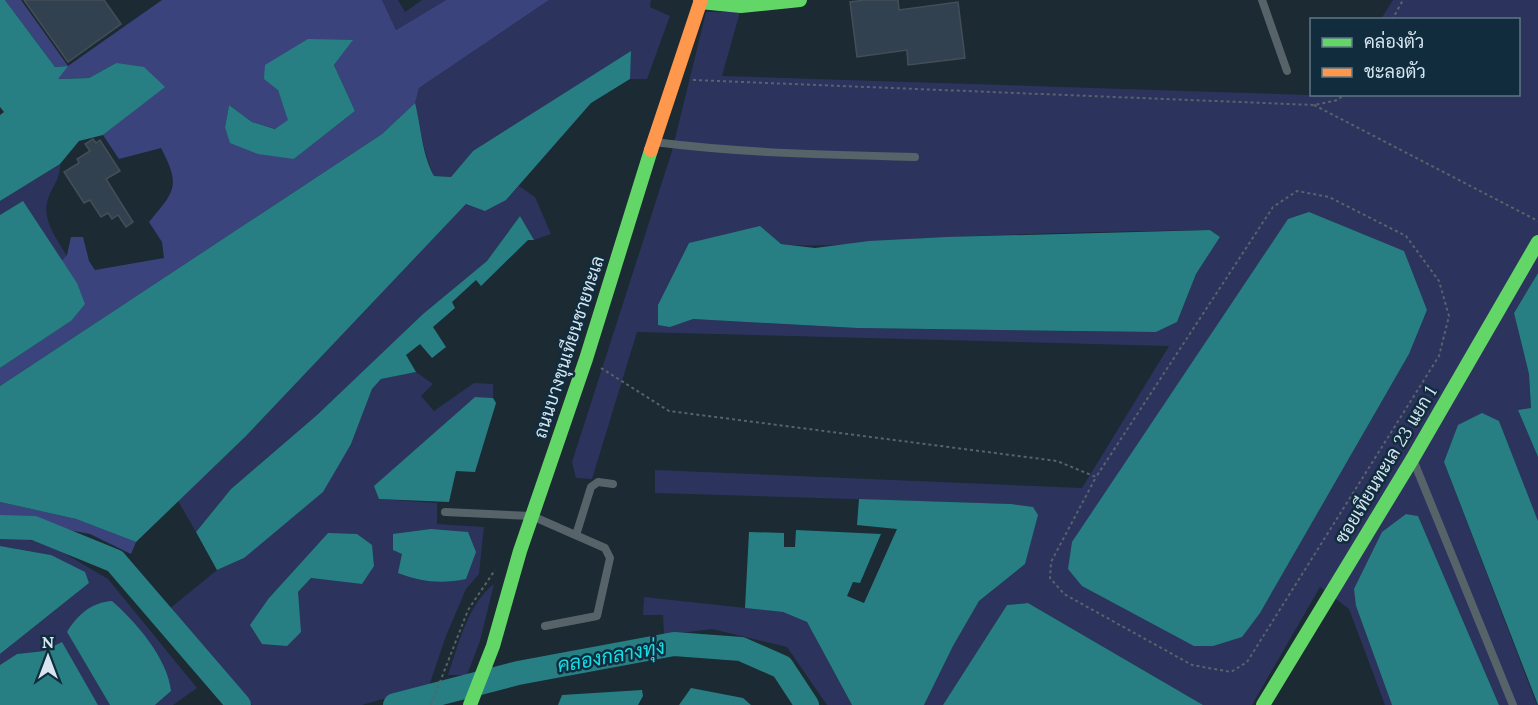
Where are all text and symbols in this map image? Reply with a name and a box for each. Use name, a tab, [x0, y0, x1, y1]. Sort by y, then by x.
legend	[1310, 18, 1520, 96]
text: คล่องตัว	[1364, 30, 1424, 53]
text: ชะลอตัว	[1364, 60, 1426, 83]
street label: ถนนบางขุนเทียนชายทะเล	[527, 252, 610, 441]
street label: ซอยเทียนทะเล 23 แยก 1	[1329, 381, 1442, 548]
north arrow	[18, 627, 78, 687]
text: N	[42, 632, 54, 652]
water label: คลองกลางทุ่ง	[555, 634, 667, 679]

